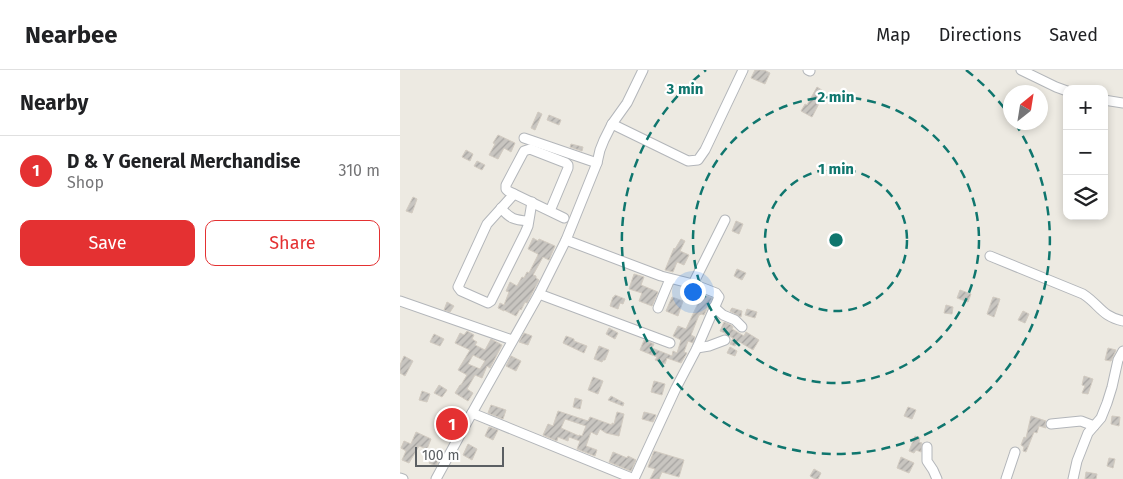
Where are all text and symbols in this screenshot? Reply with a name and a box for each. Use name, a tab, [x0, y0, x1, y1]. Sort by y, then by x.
text: Nearbee	[25, 21, 118, 49]
text: Map	[876, 24, 911, 46]
text: Directions	[939, 24, 1021, 46]
text: Saved	[1049, 24, 1098, 46]
text: 3 min	[666, 80, 703, 98]
north arrow	[1003, 85, 1048, 130]
map controls	[1063, 85, 1108, 220]
button: +	[1063, 85, 1108, 130]
text: 2 min	[818, 88, 854, 106]
text: Nearby	[20, 90, 88, 116]
button: −	[1063, 130, 1108, 175]
text: D & Y General Merchandise	[67, 150, 300, 173]
text: 1 min	[818, 160, 854, 178]
text: 1	[32, 161, 40, 180]
text: 310 m	[339, 161, 380, 180]
text: Shop	[67, 173, 104, 192]
button: layers	[1063, 175, 1108, 220]
button: Save	[20, 220, 195, 266]
button: Share	[205, 220, 380, 266]
centre of rings	[827, 231, 845, 249]
your location	[680, 279, 706, 305]
pin: 1	[436, 405, 468, 443]
scale bar	[415, 444, 504, 467]
text: 100 m	[422, 447, 459, 464]

